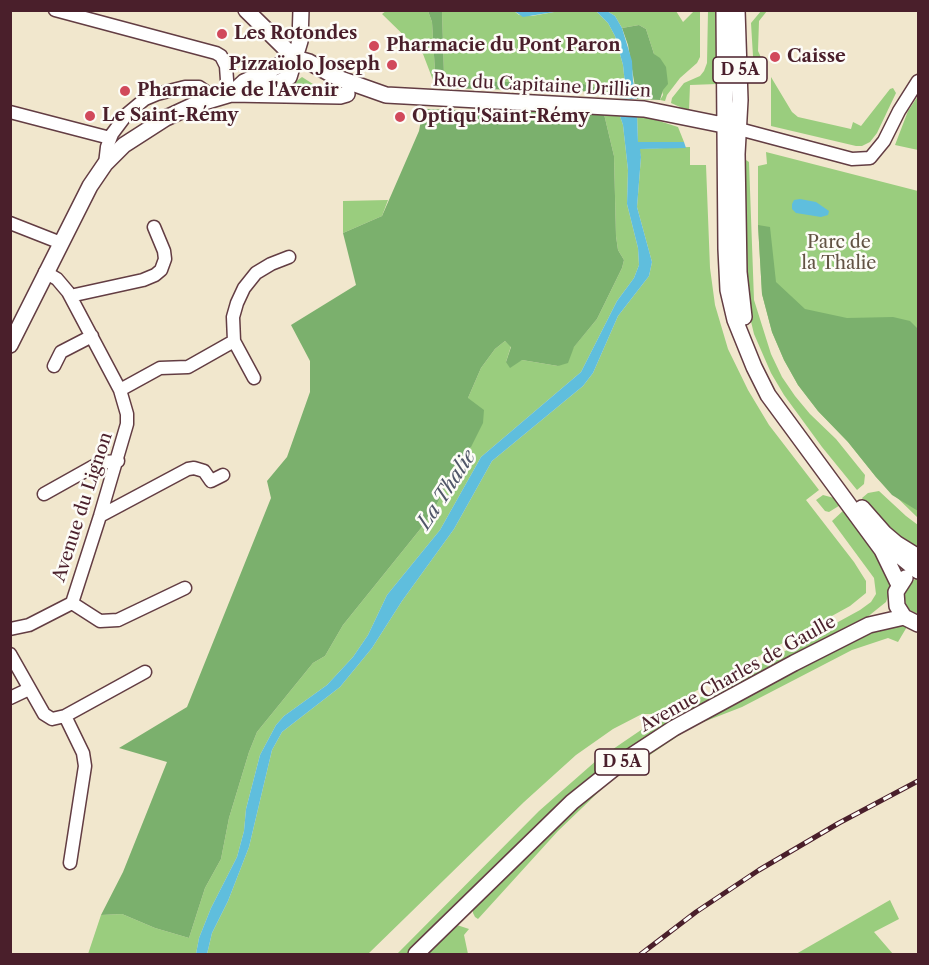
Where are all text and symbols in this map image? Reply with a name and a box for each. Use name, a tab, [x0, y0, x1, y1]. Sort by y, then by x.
place label: Les Rotondes	[234, 23, 357, 45]
marker: Les Rotondes	[215, 27, 229, 41]
place label: Pharmacie du Pont Paron	[386, 35, 620, 57]
marker: Pharmacie du Pont Paron	[367, 39, 381, 53]
place label: Caisse	[787, 46, 846, 68]
marker: Caisse	[768, 50, 782, 64]
place label: Pizzaïolo Joseph	[228, 54, 380, 76]
road number: D 5A	[713, 57, 767, 83]
marker: Pizzaïolo Joseph	[385, 58, 399, 72]
street label: Rue du Capitaine Drillien	[432, 69, 652, 103]
place label: Pharmacie de l'Avenir	[137, 80, 339, 102]
marker: Pharmacie de l'Avenir	[118, 84, 132, 98]
place label: Le Saint-Rémy	[102, 105, 238, 127]
place label: Optiqu'Saint-Rémy	[412, 106, 589, 128]
marker: Le Saint-Rémy	[83, 109, 97, 123]
marker: Optiqu'Saint-Rémy	[393, 110, 407, 124]
park label: Parc de la Thalie	[802, 232, 876, 274]
street label: Avenue du Lignon	[49, 429, 117, 585]
water label: La Thalie	[413, 446, 481, 534]
street label: Avenue Charles de Gaulle	[636, 611, 840, 737]
road number: D 5A	[595, 749, 649, 775]

